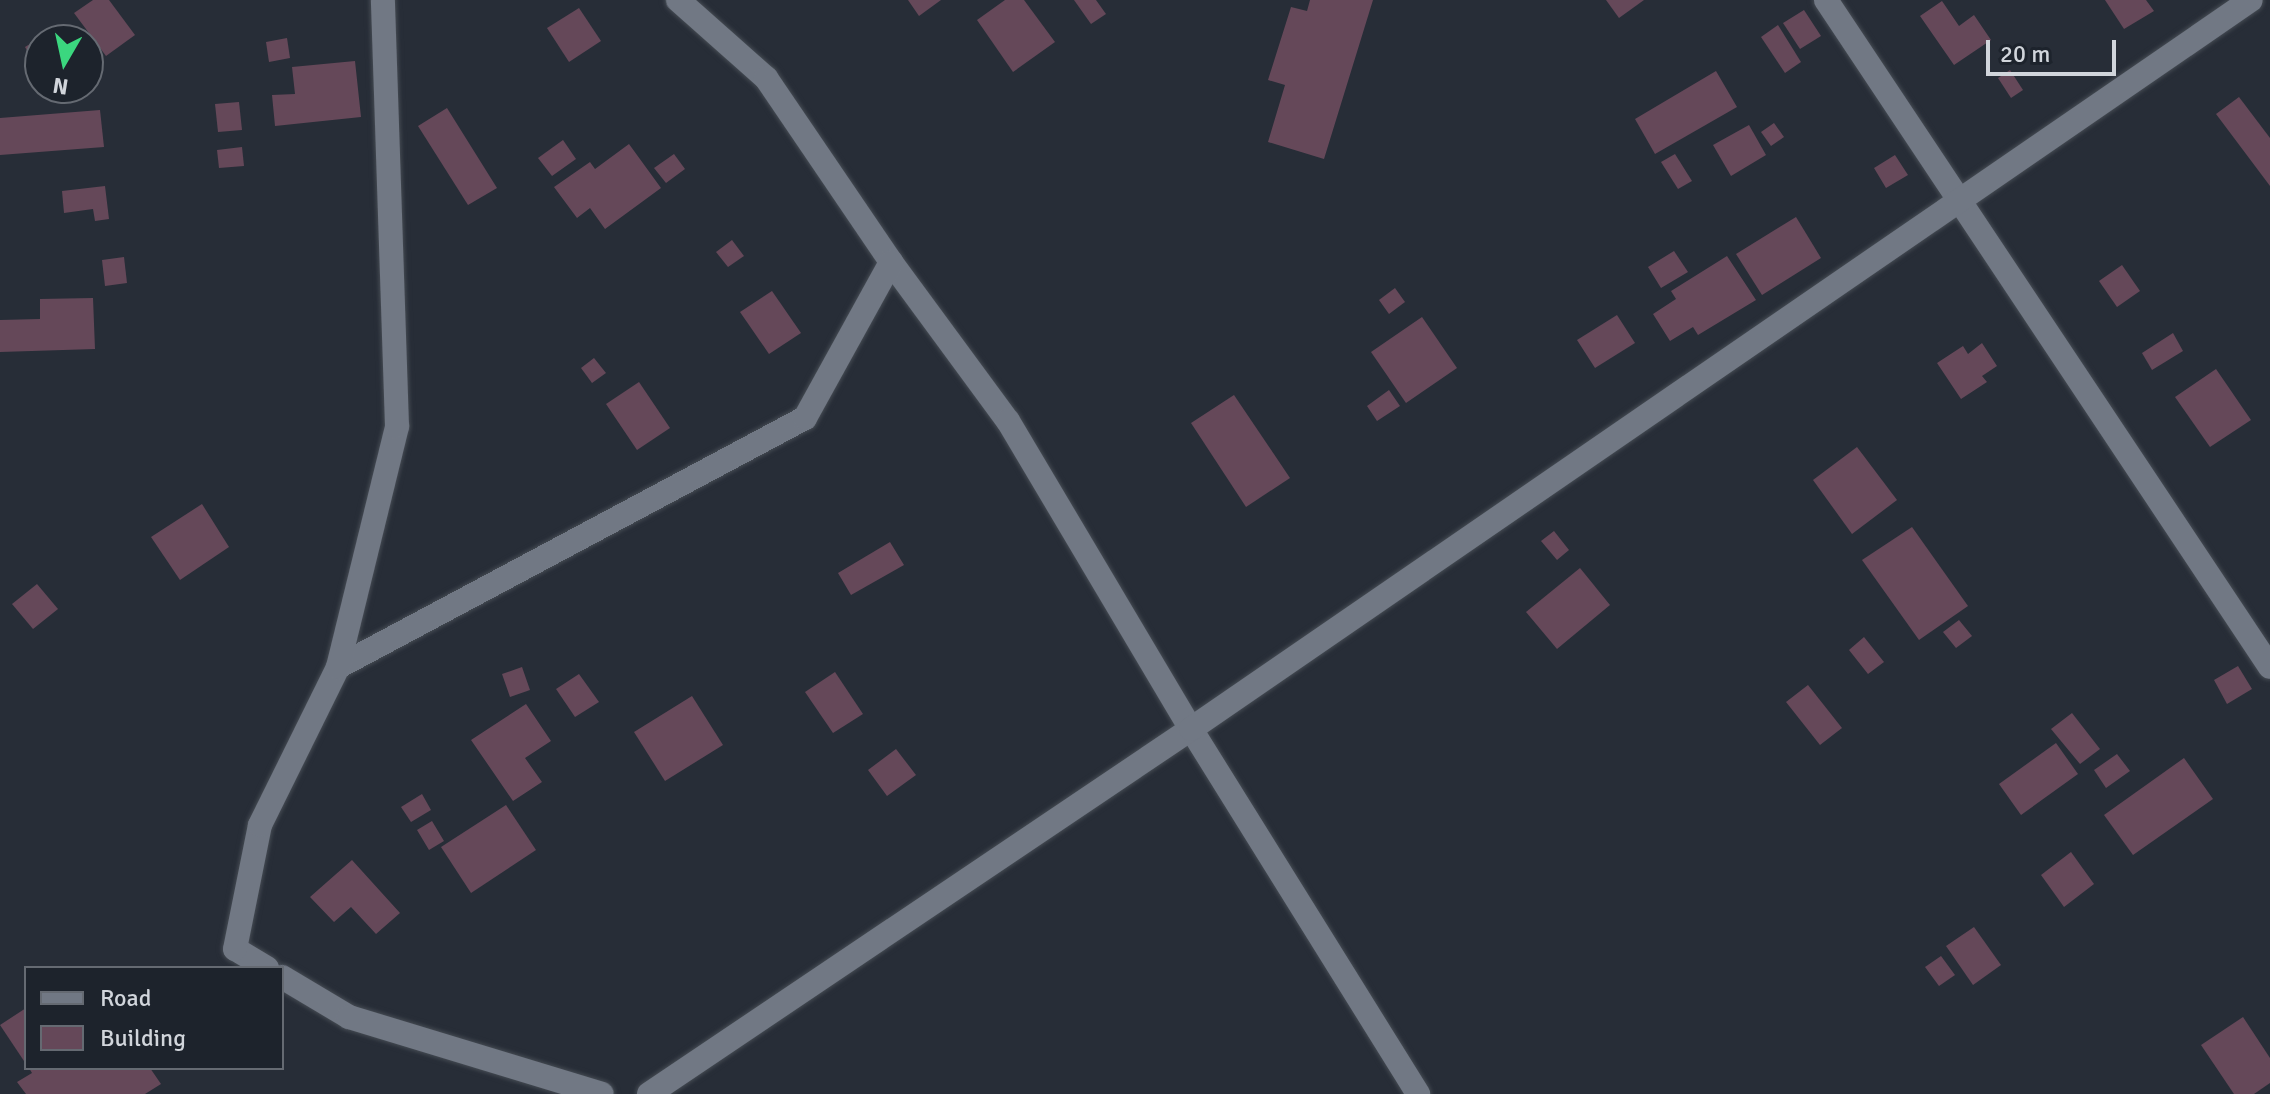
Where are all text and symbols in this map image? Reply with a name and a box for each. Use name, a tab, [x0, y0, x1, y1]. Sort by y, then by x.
north arrow	[24, 24, 104, 104]
scale bar	[1990, 24, 2120, 74]
text: 20 m	[2000, 39, 2050, 69]
text: N	[51, 72, 70, 101]
legend	[24, 966, 284, 1070]
text: Road	[100, 983, 151, 1013]
text: Building	[100, 1023, 186, 1053]

